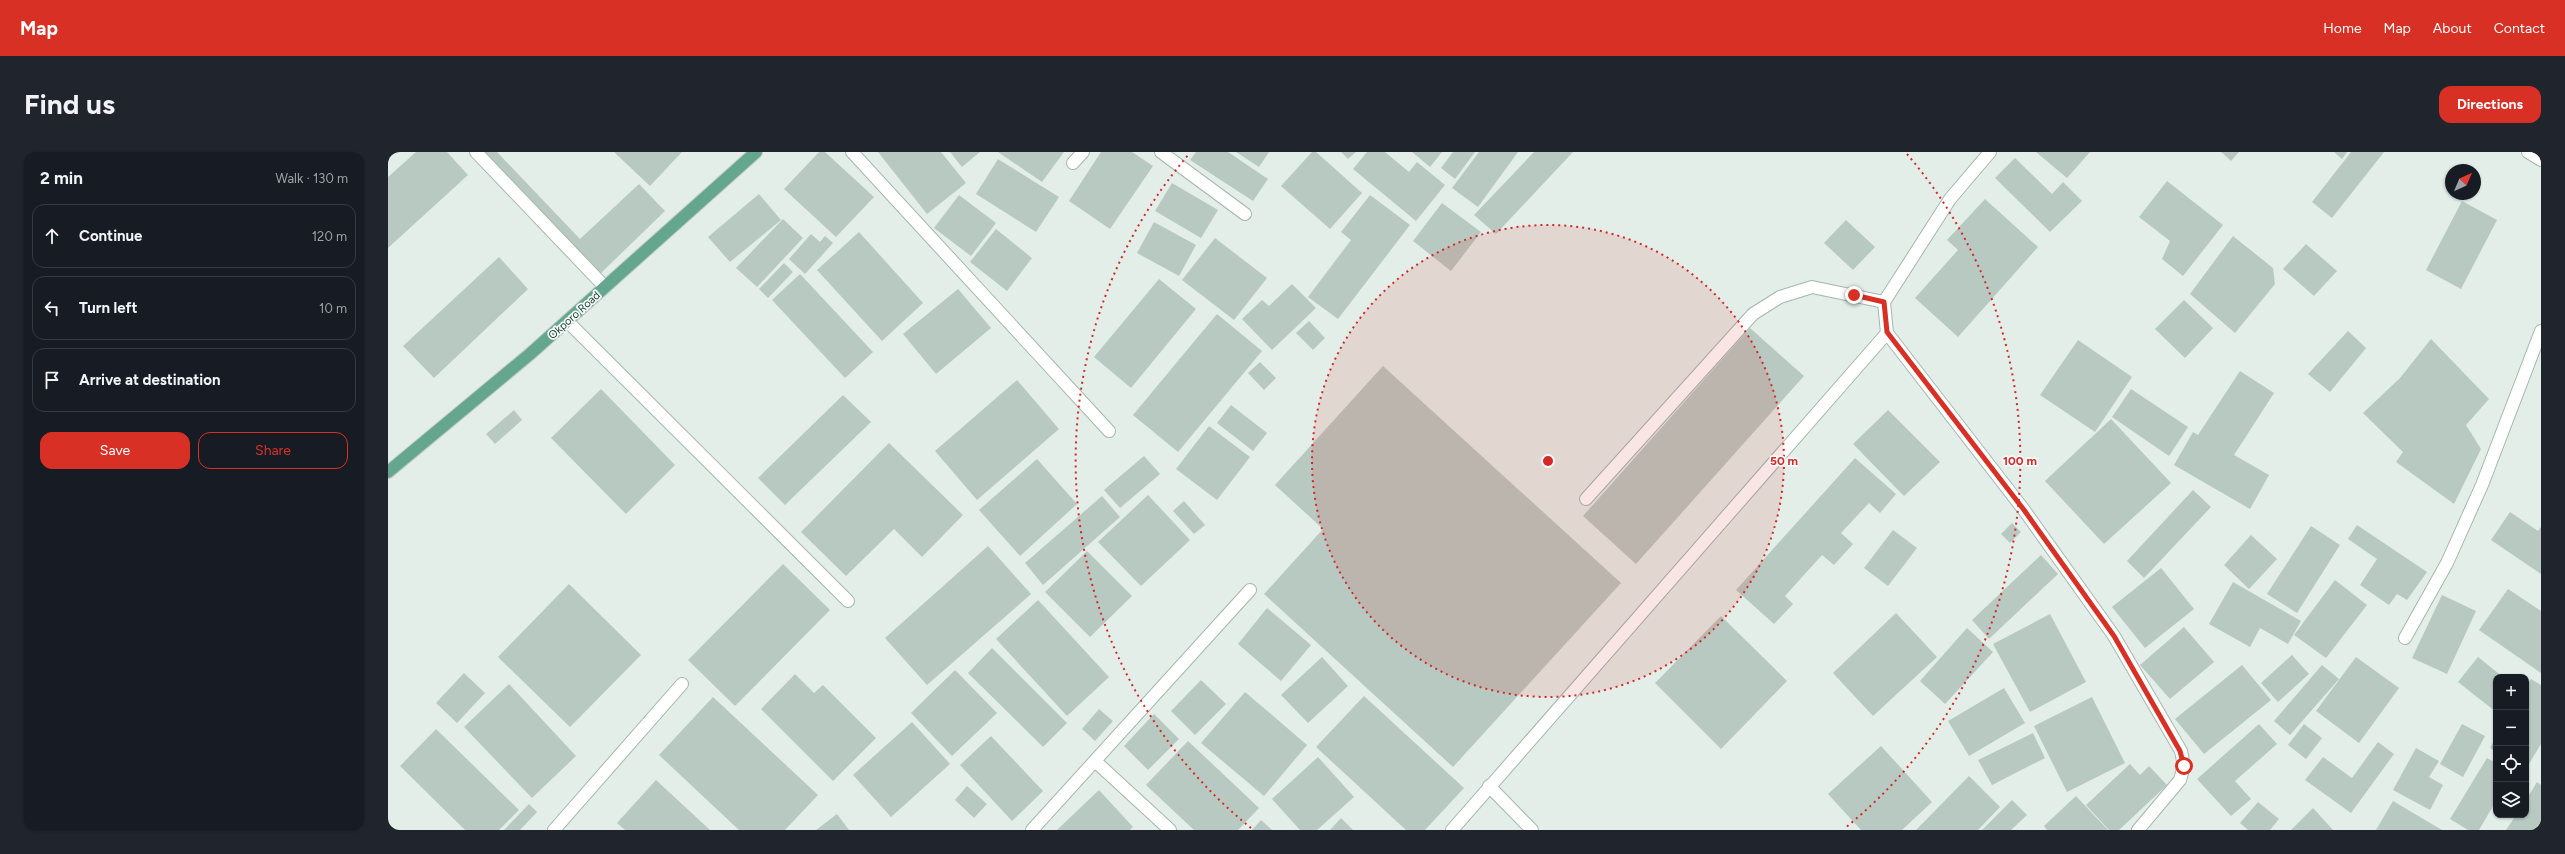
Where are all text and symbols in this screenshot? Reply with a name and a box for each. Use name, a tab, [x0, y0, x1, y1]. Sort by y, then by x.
text: Map	[20, 17, 58, 40]
text: Home	[2323, 20, 2362, 37]
text: Map	[2384, 20, 2411, 37]
text: About	[2433, 20, 2472, 37]
text: Contact	[2494, 20, 2545, 37]
button: Directions	[2439, 86, 2541, 123]
text: Find us	[24, 87, 115, 121]
north arrow	[2445, 164, 2481, 200]
text: 2 min	[40, 168, 83, 188]
text: Walk · 130 m	[275, 171, 348, 186]
icon: ahead	[41, 225, 63, 247]
text: Continue	[79, 227, 142, 245]
text: 120 m	[312, 229, 347, 244]
route end	[1845, 286, 1863, 304]
street label: Okporo Road	[546, 289, 603, 342]
icon: left	[41, 297, 63, 319]
text: Turn left	[79, 299, 137, 317]
text: 10 m	[319, 301, 347, 316]
icon: arrive	[41, 369, 63, 391]
text: Arrive at destination	[79, 371, 220, 389]
button: Save	[40, 432, 190, 469]
button: Share	[198, 432, 348, 469]
centre of rings	[1541, 454, 1555, 468]
text: 50 m	[1770, 454, 1798, 468]
text: 100 m	[2003, 454, 2037, 468]
map controls	[2493, 674, 2529, 818]
button: +	[2493, 674, 2529, 710]
button: −	[2493, 710, 2529, 746]
button: locate	[2493, 746, 2529, 782]
route start	[2175, 757, 2193, 775]
button: layers	[2493, 782, 2529, 818]

